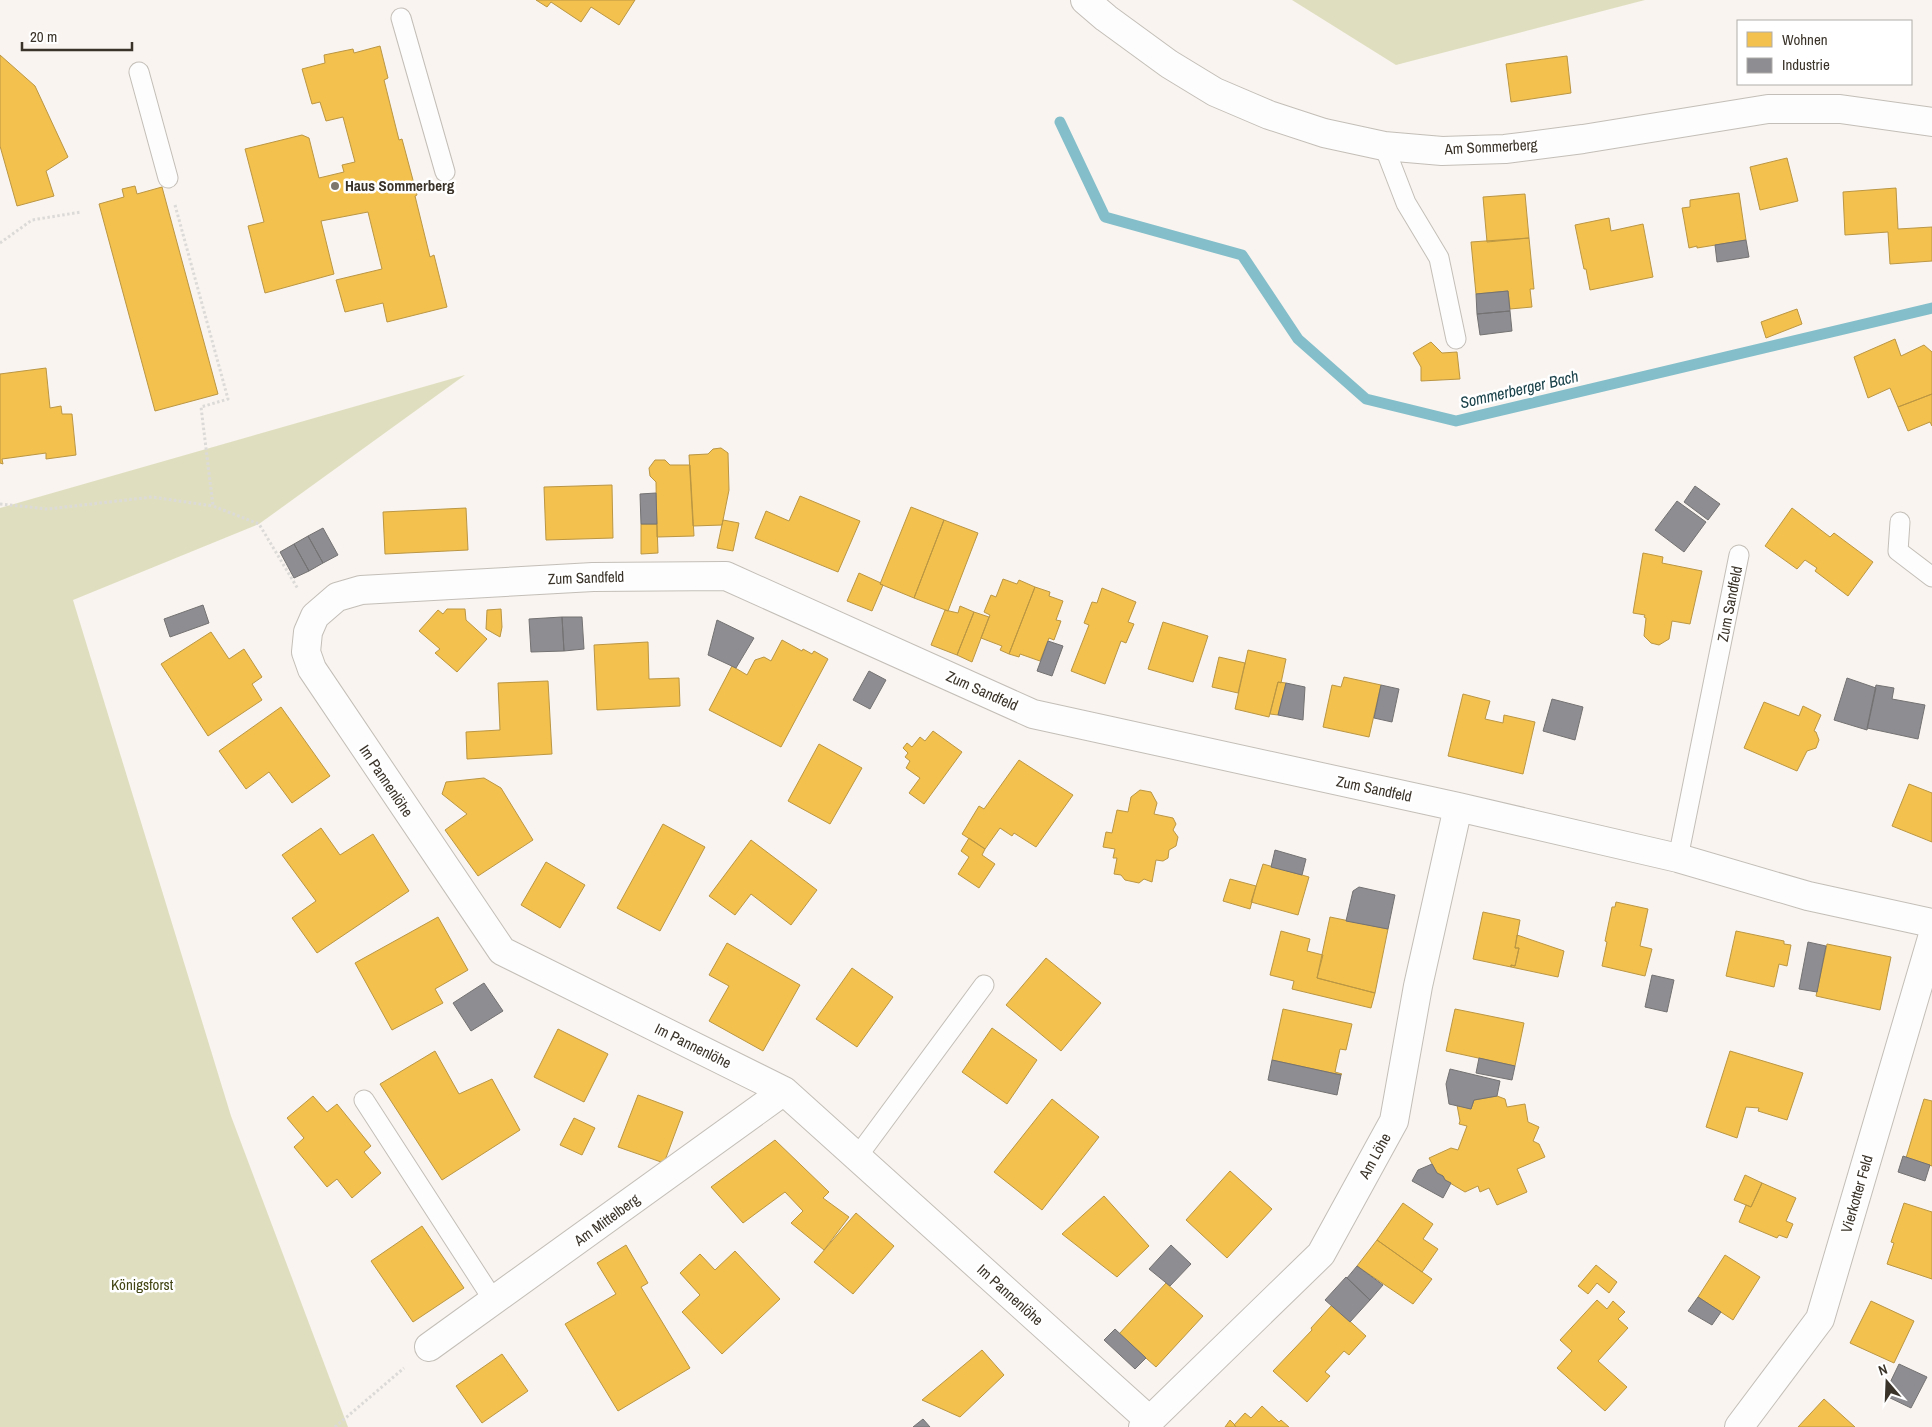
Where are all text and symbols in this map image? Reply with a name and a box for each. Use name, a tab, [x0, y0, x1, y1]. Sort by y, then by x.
scale bar	[22, 20, 132, 52]
legend	[1737, 20, 1912, 85]
text: 20 m	[30, 26, 57, 47]
text: Wohnen	[1782, 29, 1828, 50]
text: Industrie	[1782, 54, 1830, 75]
street label: Am Sommerberg	[1443, 134, 1538, 159]
place label: Haus Sommerberg	[345, 175, 455, 196]
marker: Haus Sommerberg	[329, 180, 341, 192]
water label: Sommerberger Bach	[1458, 365, 1580, 413]
street label: Zum Sandfeld	[1712, 564, 1747, 643]
street label: Zum Sandfeld	[547, 566, 625, 589]
street label: Zum Sandfeld	[943, 665, 1021, 716]
street label: Im Pannenlöhe	[355, 741, 418, 821]
street label: Zum Sandfeld	[1334, 770, 1414, 807]
street label: Im Pannenlöhe	[651, 1018, 735, 1073]
street label: Am Löhe	[1353, 1129, 1396, 1183]
street label: Vierkotter Feld	[1835, 1153, 1878, 1235]
street label: Am Mittelberg	[569, 1189, 644, 1251]
street label: Im Pannenlöhe	[973, 1259, 1048, 1330]
park label: Königsforst	[111, 1274, 174, 1295]
north arrow	[1862, 1357, 1912, 1407]
text: N	[1876, 1360, 1890, 1380]

